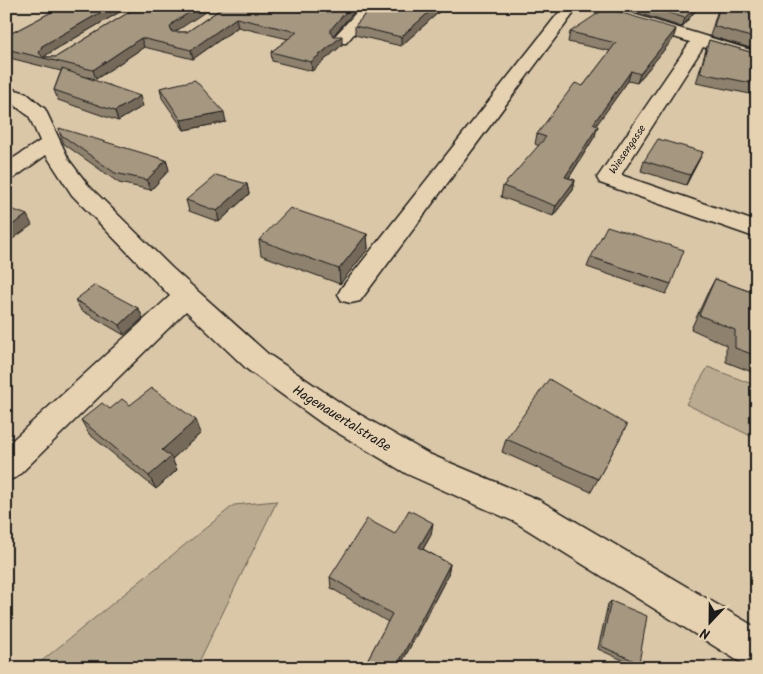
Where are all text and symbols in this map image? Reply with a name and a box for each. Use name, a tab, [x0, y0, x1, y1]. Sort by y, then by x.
street label: Wiesengasse	[605, 121, 651, 178]
street label: Hagenauertalstraße	[288, 380, 396, 459]
north arrow	[686, 596, 736, 646]
text: N	[697, 621, 714, 645]

